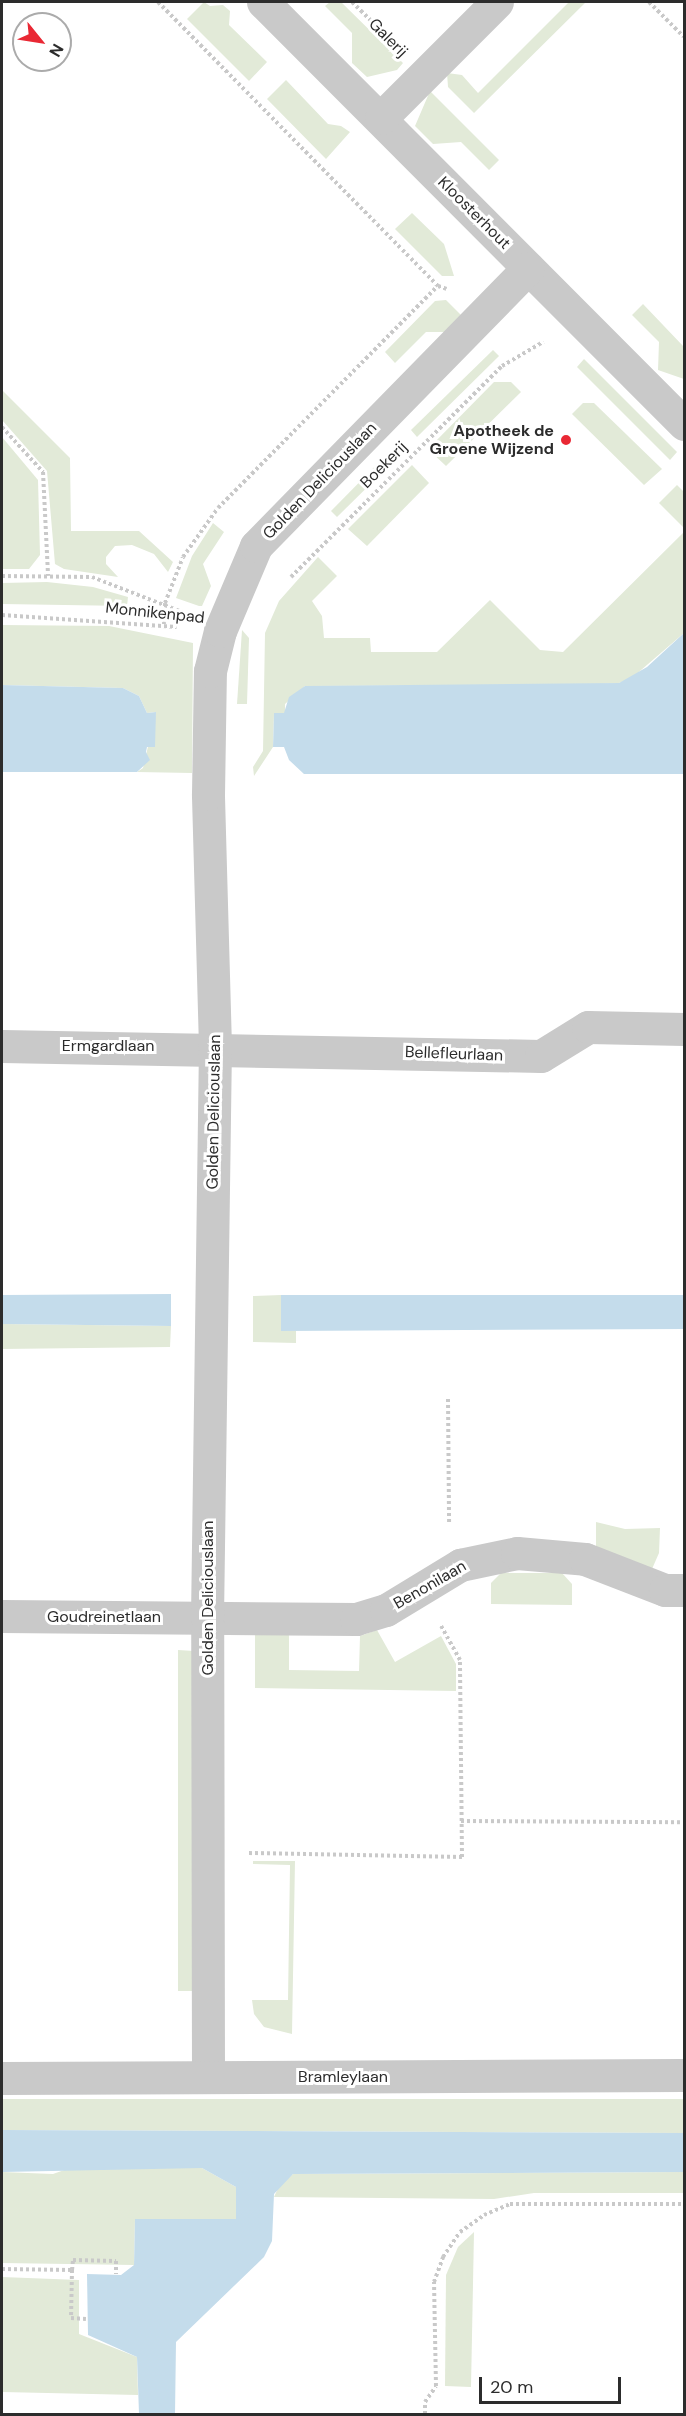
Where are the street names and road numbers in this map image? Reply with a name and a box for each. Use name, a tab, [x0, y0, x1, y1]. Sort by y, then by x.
street label: Galerij	[365, 15, 411, 61]
street label: Kloosterhout	[434, 173, 514, 253]
street label: Golden Deliciouslaan	[259, 419, 381, 543]
street label: Boekerij	[357, 438, 411, 492]
street label: Monnikenpad	[104, 598, 206, 628]
street label: Golden Deliciouslaan	[203, 1034, 225, 1190]
street label: Ermgardlaan	[62, 1036, 154, 1056]
street label: Bellefleurlaan	[405, 1043, 503, 1065]
street label: Golden Deliciouslaan	[198, 1520, 218, 1676]
street label: Benonilaan	[390, 1557, 470, 1613]
street label: Goudreinetlaan	[47, 1607, 161, 1627]
street label: Bramleylaan	[298, 2067, 388, 2087]

